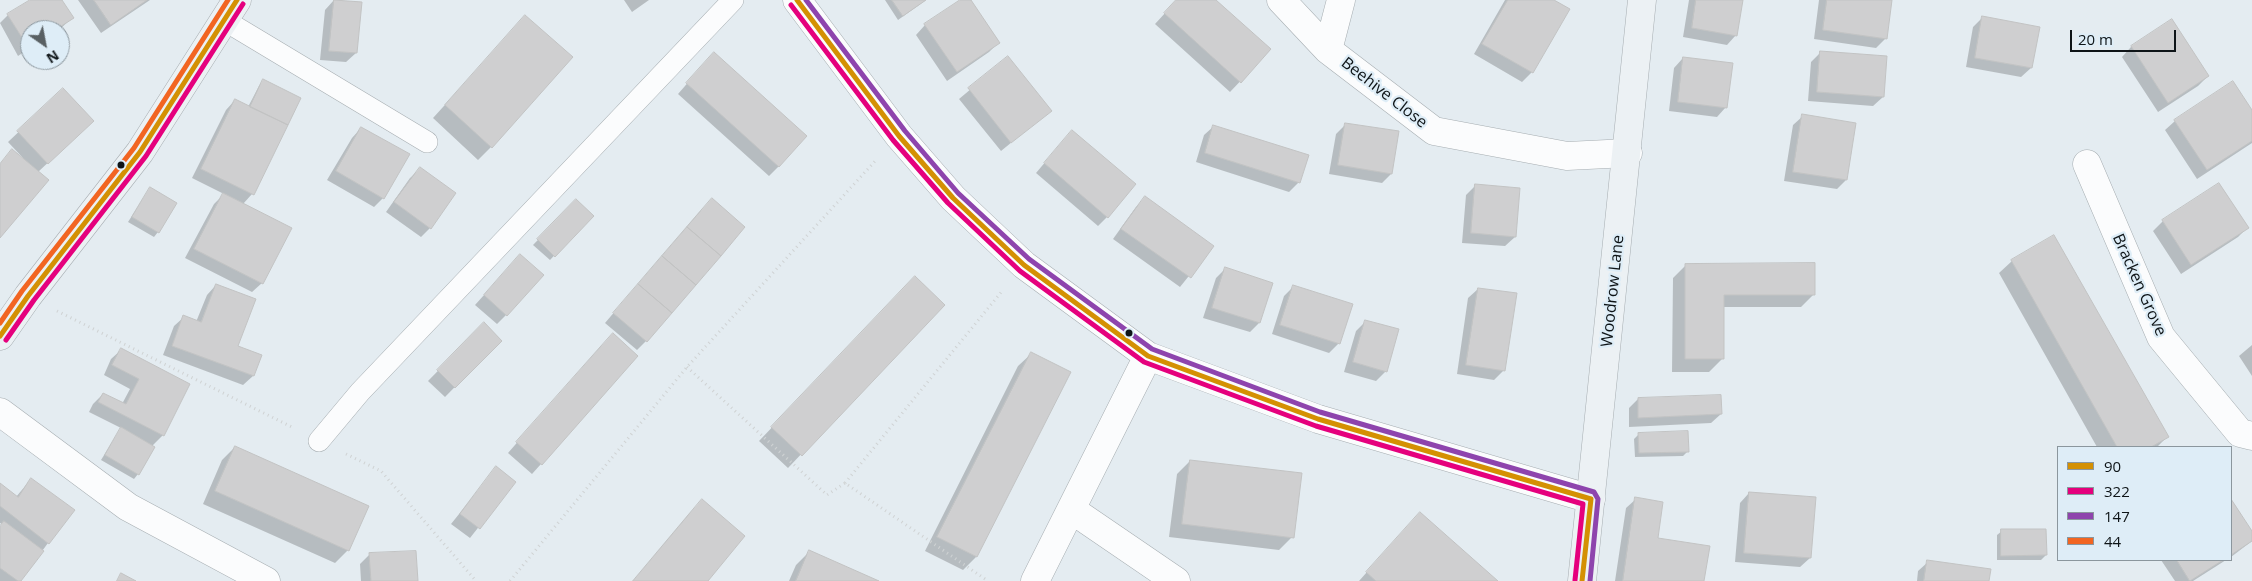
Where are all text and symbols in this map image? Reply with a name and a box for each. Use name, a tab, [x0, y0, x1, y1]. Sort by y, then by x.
north arrow	[20, 20, 70, 70]
scale bar	[2072, 20, 2178, 52]
text: 20 m	[2078, 29, 2113, 49]
text: N	[43, 46, 63, 68]
street label: Beehive Close	[1337, 54, 1431, 132]
unlabelled marker	[116, 160, 126, 170]
street label: Bracken Grove	[2108, 231, 2170, 339]
street label: Woodrow Lane	[1598, 234, 1628, 348]
unlabelled marker	[1124, 328, 1134, 338]
legend	[2057, 446, 2232, 561]
text: 90	[2104, 456, 2121, 476]
text: 322	[2104, 481, 2130, 501]
text: 147	[2104, 506, 2130, 526]
text: 44	[2104, 531, 2121, 551]

